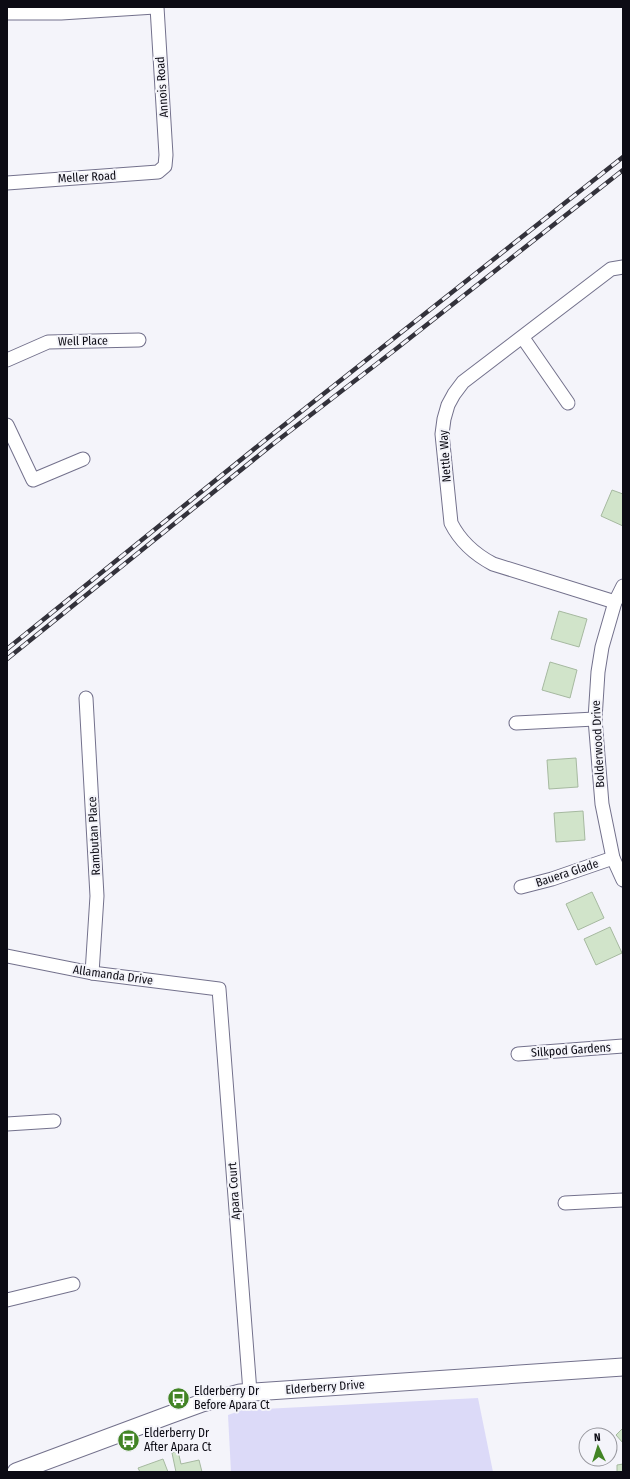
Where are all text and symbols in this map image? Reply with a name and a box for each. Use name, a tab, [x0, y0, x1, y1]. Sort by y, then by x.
street label: Annois Road	[153, 56, 171, 118]
street label: Meller Road	[57, 168, 117, 186]
street label: Well Place	[58, 334, 108, 348]
street label: Nettle Way	[436, 429, 454, 483]
street label: Bolderwood Drive	[589, 700, 607, 788]
street label: Rambutan Place	[85, 796, 103, 876]
street label: Bauera Glade	[534, 856, 600, 890]
street label: Allamanda Drive	[72, 962, 154, 988]
street label: Silkpod Gardens	[531, 1040, 611, 1060]
street label: Apara Court	[225, 1162, 243, 1220]
street label: Elderberry Drive	[285, 1377, 365, 1397]
place label: Elderberry Dr Before Apara Ct	[194, 1384, 270, 1412]
bus stop icon: Elderberry Dr Before Apara Ct	[166, 1385, 192, 1411]
place label: Elderberry Dr After Apara Ct	[144, 1426, 211, 1454]
bus stop icon: Elderberry Dr After Apara Ct	[116, 1427, 142, 1453]
north arrow	[578, 1427, 618, 1467]
text: N	[594, 1431, 601, 1444]

